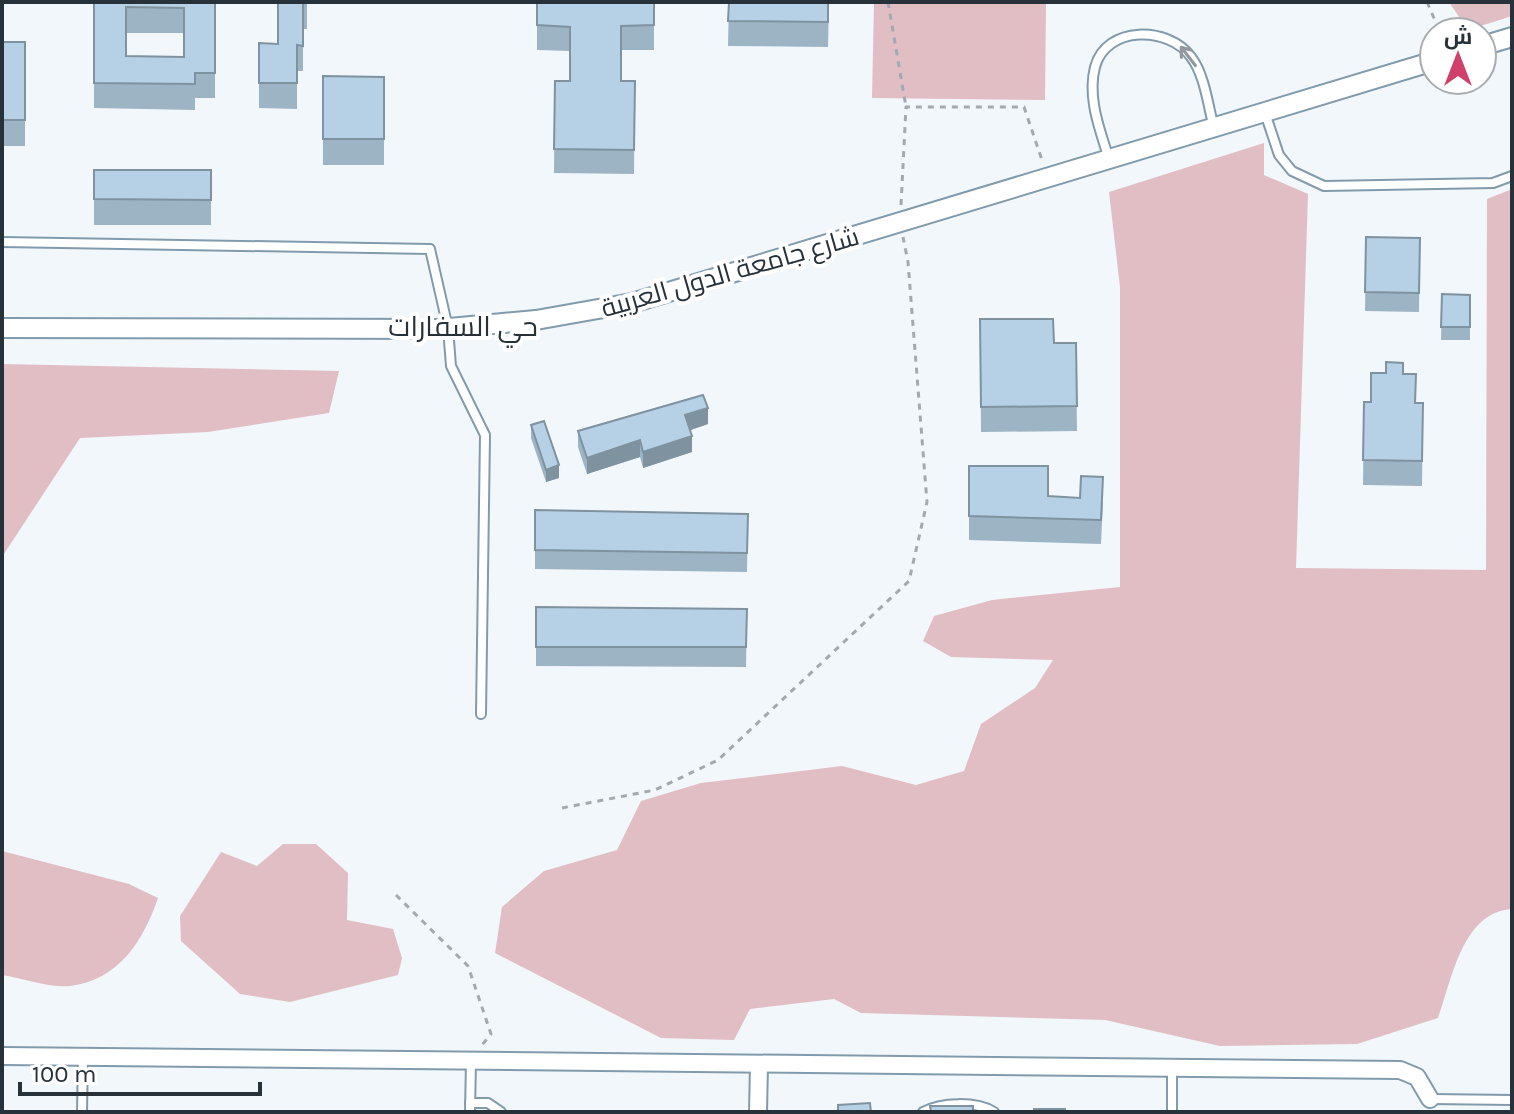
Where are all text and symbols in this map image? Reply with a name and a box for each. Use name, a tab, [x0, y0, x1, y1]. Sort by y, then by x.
north arrow	[1418, 16, 1498, 96]
text: ش	[1444, 24, 1472, 50]
one-way arrow	[1179, 46, 1197, 67]
street label: شارع جامعة الدول العربية	[598, 221, 863, 325]
district label: حي السفارات	[388, 310, 538, 348]
scale bar	[20, 1046, 260, 1096]
text: 100 m	[32, 1060, 97, 1088]

